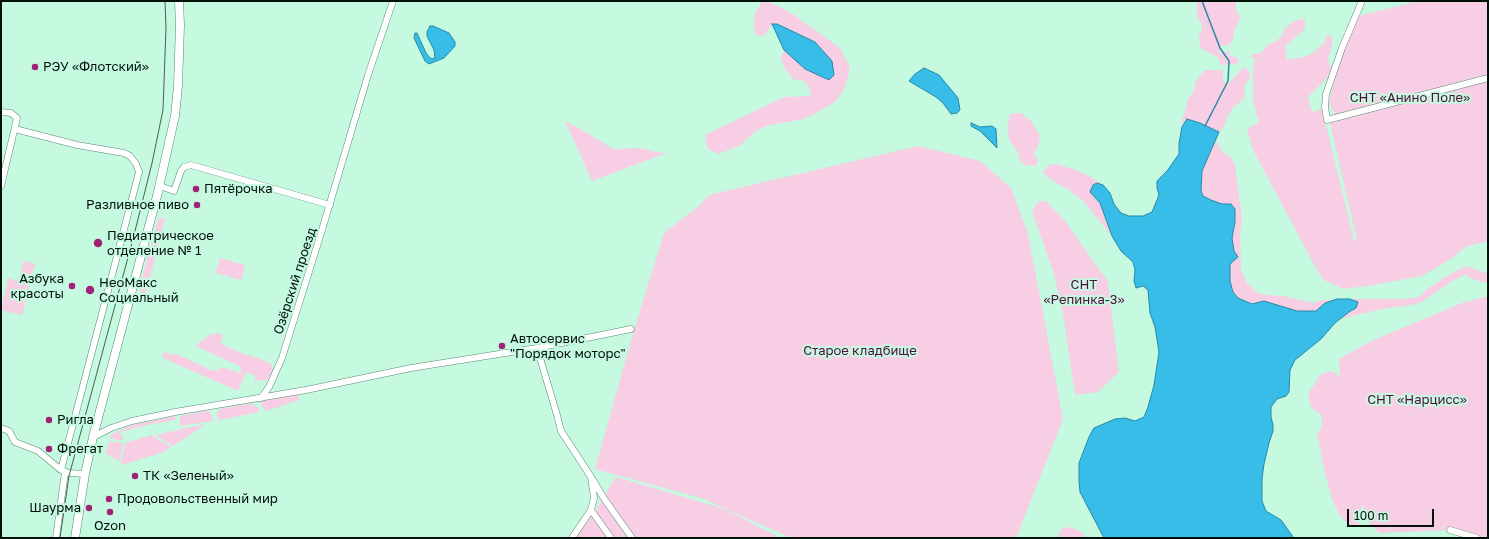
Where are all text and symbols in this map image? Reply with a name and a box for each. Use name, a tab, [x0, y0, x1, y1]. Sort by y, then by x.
place label: РЭУ «Флотский»	[43, 59, 149, 75]
marker: РЭУ «Флотский»	[30, 62, 40, 72]
park label: СНТ «Анино Поле»	[1350, 90, 1470, 106]
place label: Пятёрочка	[204, 181, 273, 197]
marker: Пятёрочка	[191, 184, 201, 194]
place label: Разливное пиво	[86, 197, 189, 213]
marker: Разливное пиво	[192, 200, 202, 210]
street label: Озёрский проезд	[270, 226, 320, 336]
place label: Педиатрическое отделение № 1	[107, 228, 214, 259]
marker: Педиатрическое отделение № 1	[92, 237, 104, 249]
place label: Азбука красоты	[11, 271, 64, 302]
place label: НеоМакс Социальный	[99, 275, 179, 306]
park label: СНТ «Репинка-3»	[1043, 277, 1125, 308]
marker: Азбука красоты	[67, 281, 77, 291]
marker: НеоМакс Социальный	[84, 284, 96, 296]
place label: Автосервис "Порядок моторс"	[510, 331, 626, 362]
marker: Автосервис "Порядок моторс"	[497, 341, 507, 351]
park label: Старое кладбище	[803, 343, 917, 359]
park label: СНТ «Нарцисс»	[1367, 392, 1467, 408]
place label: Ригла	[57, 412, 94, 428]
marker: Ригла	[44, 415, 54, 425]
place label: Фрегат	[57, 441, 103, 457]
marker: Фрегат	[44, 444, 54, 454]
place label: ТК «Зеленый»	[143, 468, 234, 484]
marker: ТК «Зеленый»	[130, 471, 140, 481]
place label: Продовольственный мир	[117, 491, 278, 507]
marker: Продовольственный мир	[104, 494, 114, 504]
place label: Шаурма	[29, 500, 81, 516]
scale bar	[1349, 501, 1436, 527]
marker: Шаурма	[84, 503, 94, 513]
marker: Ozon	[105, 507, 115, 517]
text: 100 m	[1354, 508, 1388, 523]
place label: Ozon	[94, 518, 126, 534]

